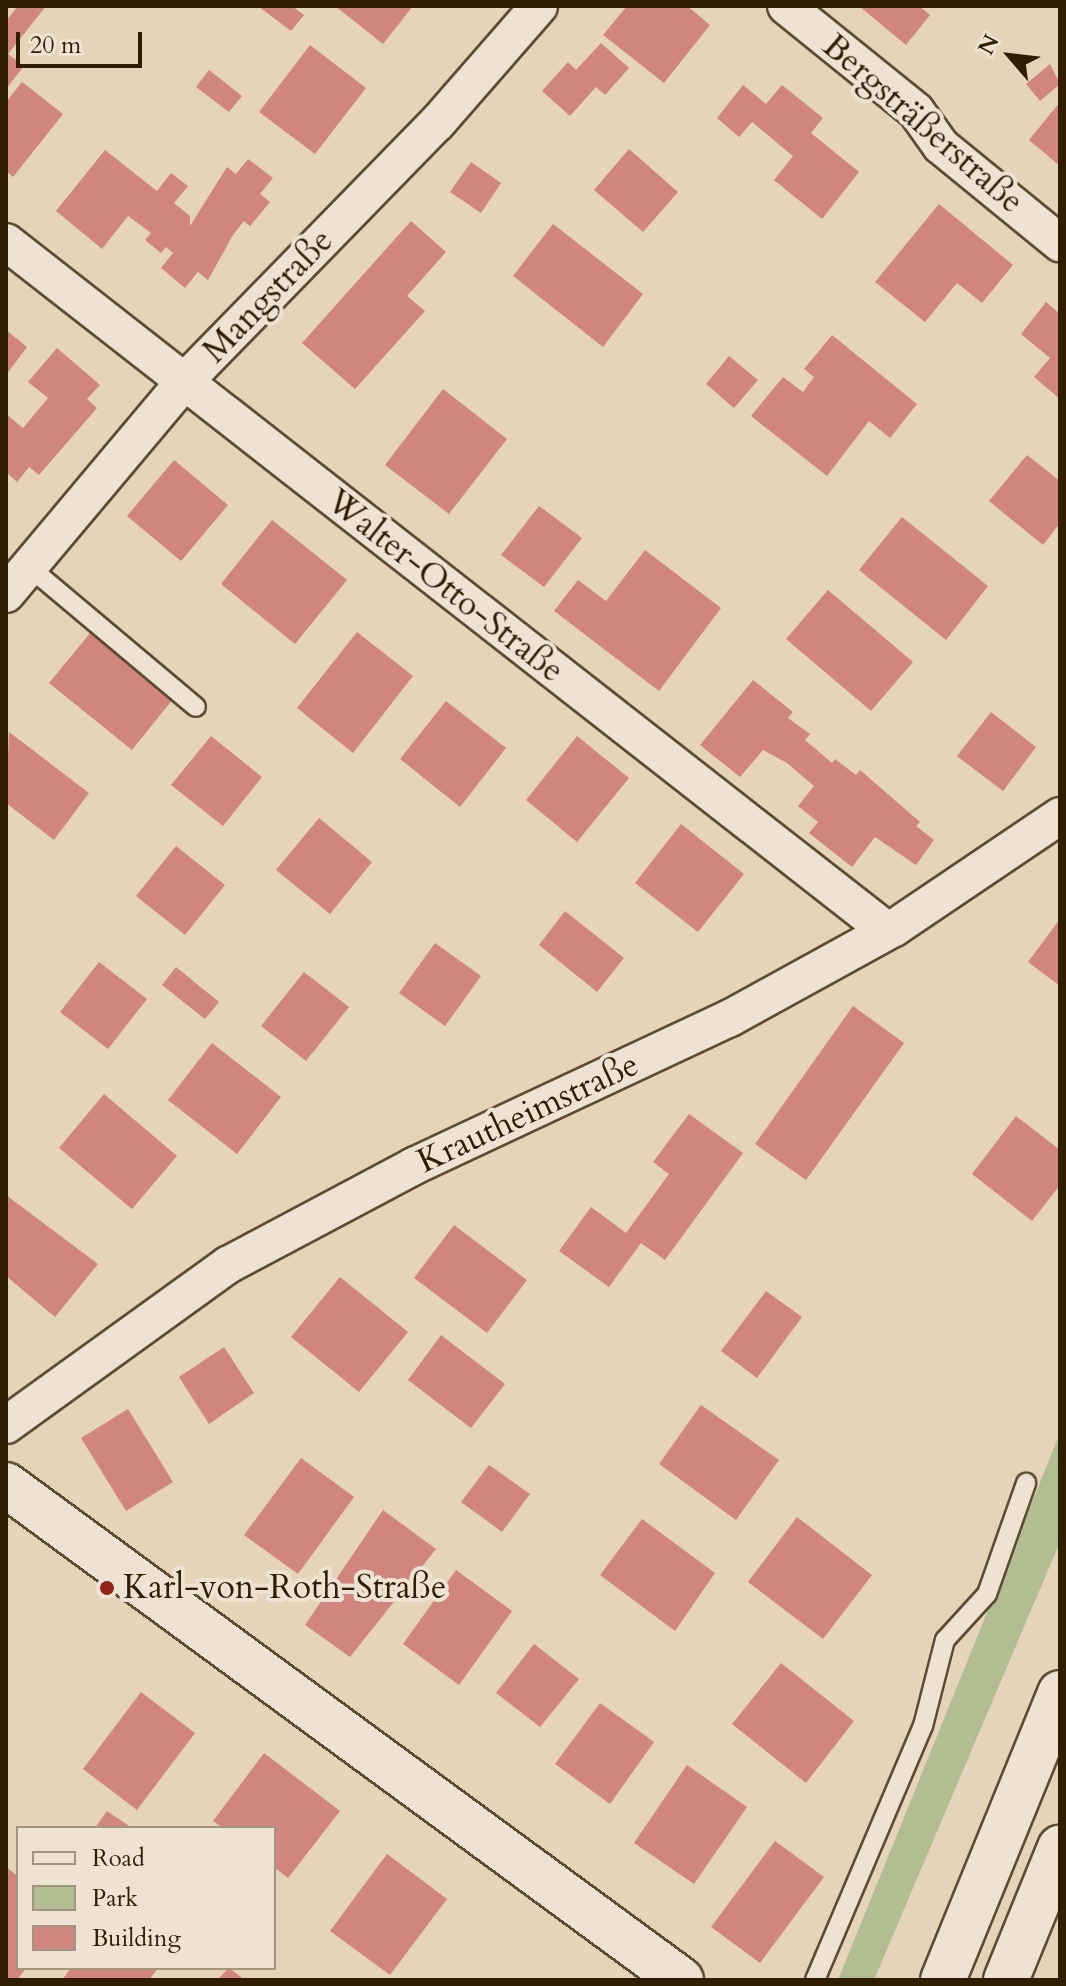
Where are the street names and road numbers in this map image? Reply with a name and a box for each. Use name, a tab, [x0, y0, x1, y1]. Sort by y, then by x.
street label: Bergsträßerstraße	[814, 26, 1032, 222]
street label: Mangstraße	[194, 221, 342, 371]
street label: Walter-Otto-Straße	[318, 481, 572, 691]
street label: Krautheimstraße	[411, 1044, 645, 1182]

